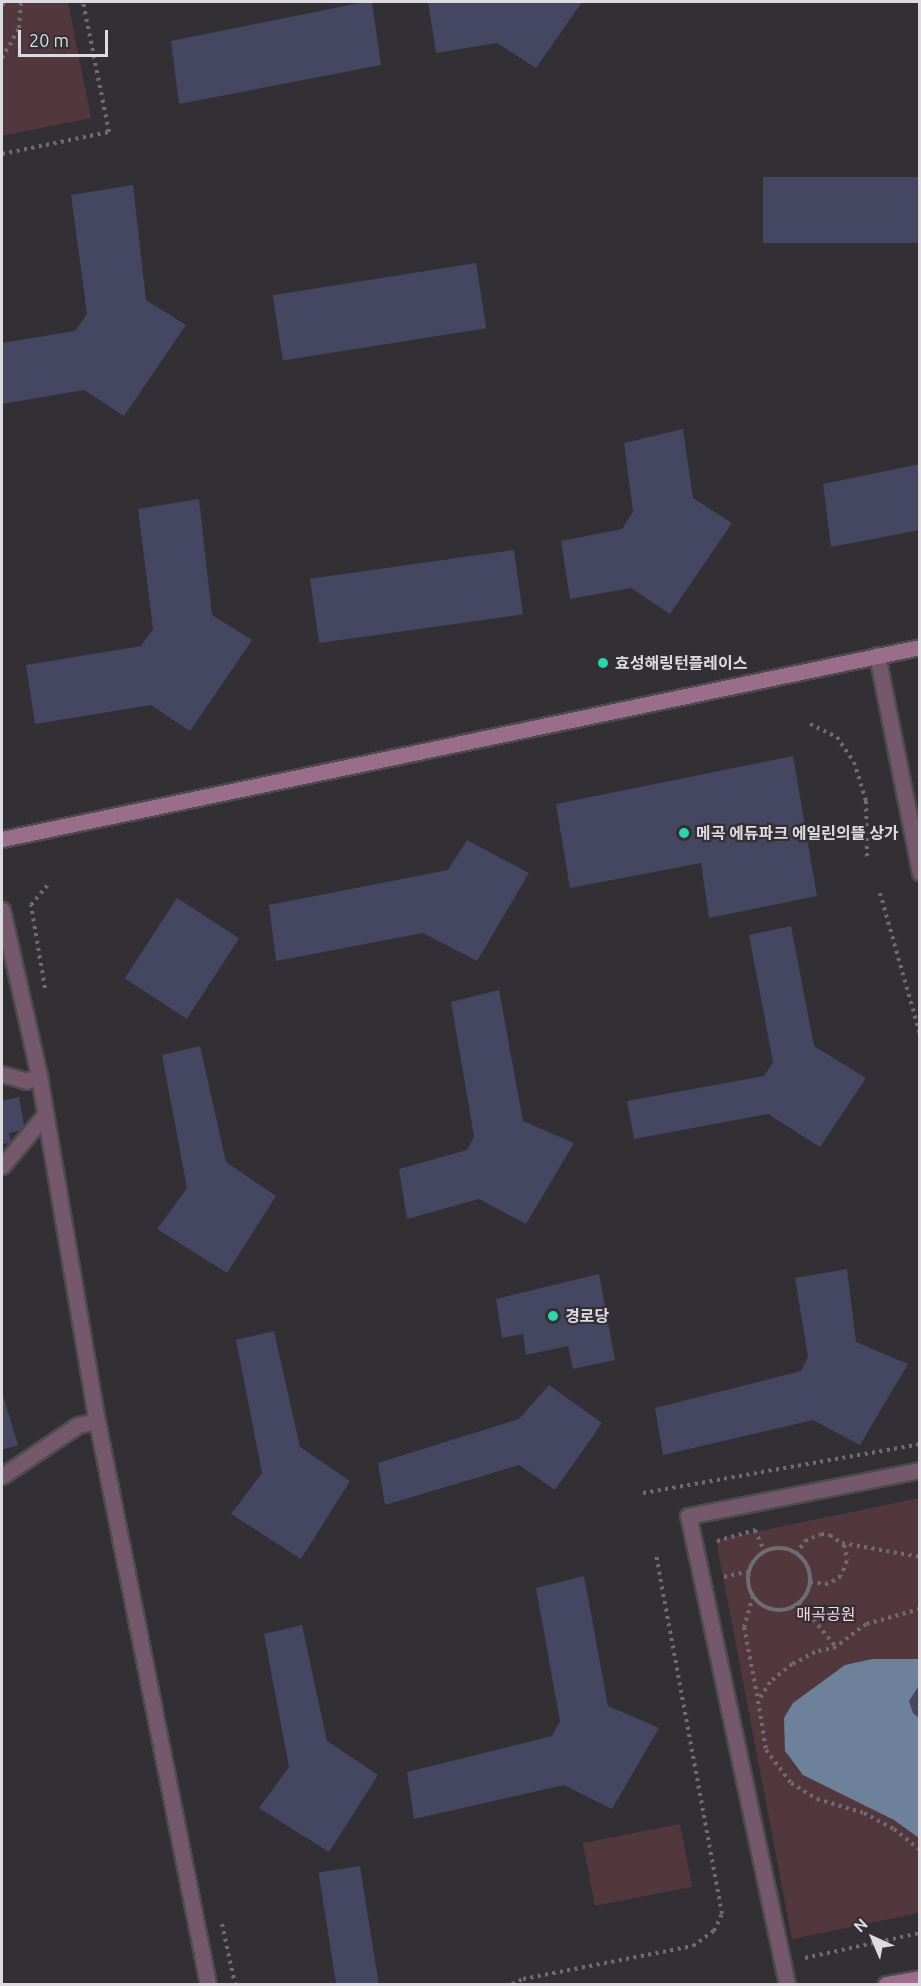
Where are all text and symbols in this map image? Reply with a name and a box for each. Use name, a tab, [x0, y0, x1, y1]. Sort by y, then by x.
scale bar	[21, 18, 111, 56]
text: 20 m	[29, 30, 69, 50]
place label: 효성해링턴플레이스	[615, 653, 747, 673]
marker: 효성해링턴플레이스	[596, 656, 610, 670]
place label: 메곡 에듀파크 에일린의뜰 상가	[696, 823, 899, 843]
marker: 메곡 에듀파크 에일린의뜰 상가	[677, 826, 691, 840]
place label: 경로당	[565, 1306, 609, 1326]
marker: 경로당	[546, 1309, 560, 1323]
park label: 매곡공원	[797, 1604, 855, 1624]
north arrow	[843, 1908, 903, 1968]
text: N	[850, 1914, 871, 1936]

